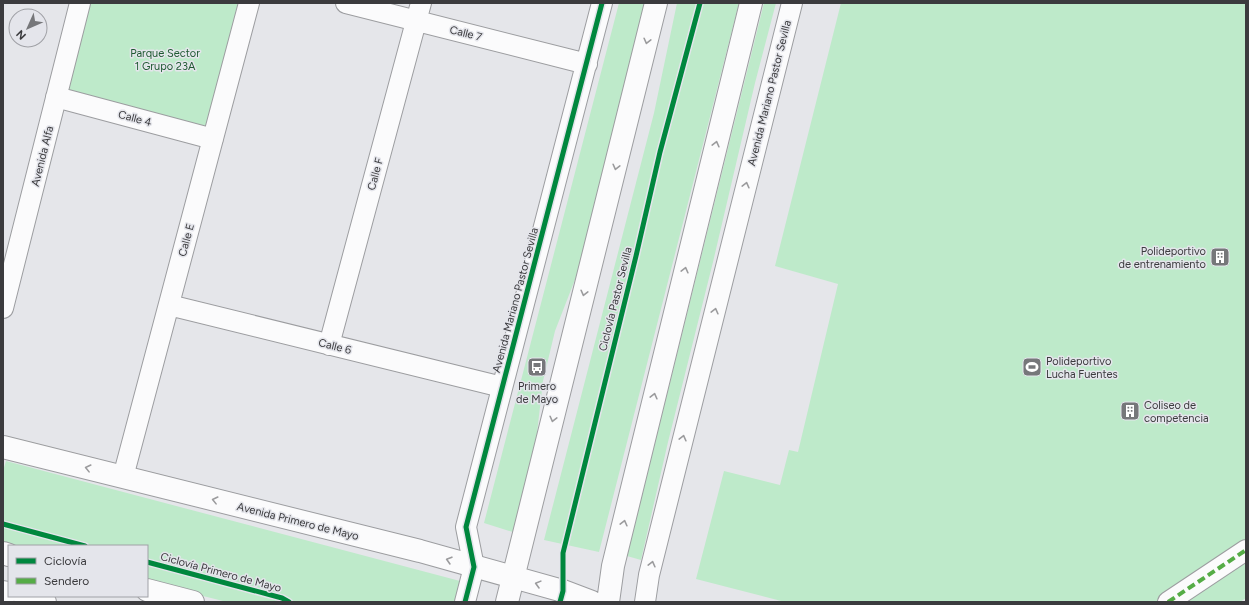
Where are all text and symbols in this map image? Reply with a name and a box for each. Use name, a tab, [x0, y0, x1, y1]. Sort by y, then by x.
north arrow	[8, 8, 48, 48]
street label: Avenida Mariano Pastor Sevilla	[745, 19, 794, 167]
street label: Calle 7	[448, 23, 484, 44]
text: N	[14, 27, 29, 42]
one-way arrow	[643, 37, 652, 44]
park label: Parque Sector 1 Grupo 23A	[130, 47, 200, 73]
street label: Calle 4	[117, 108, 153, 129]
street label: Avenida Alfa	[29, 125, 56, 188]
one-way arrow	[711, 141, 720, 148]
street label: Calle F	[365, 156, 386, 192]
one-way arrow	[612, 164, 620, 170]
one-way arrow	[741, 182, 750, 189]
street label: Calle E	[176, 222, 197, 258]
street label: Avenida Mariano Pastor Sevilla	[490, 226, 541, 374]
place label: Polideportivo de entrenamiento	[1118, 245, 1206, 271]
street label: Ciclovía Pastor Sevilla	[596, 246, 635, 353]
building icon: Polideportivo de entrenamiento	[1209, 246, 1231, 268]
one-way arrow	[681, 267, 689, 273]
one-way arrow	[581, 290, 589, 296]
one-way arrow	[710, 308, 718, 315]
street label: Calle 6	[317, 336, 353, 357]
place label: Polideportivo Lucha Fuentes	[1046, 355, 1118, 381]
bus stop icon: Primero de Mayo	[526, 356, 548, 378]
sports icon: Polideportivo Lucha Fuentes	[1021, 356, 1043, 378]
place label: Primero de Mayo	[516, 380, 558, 406]
one-way arrow	[650, 393, 658, 399]
place label: Coliseo de competencia	[1144, 399, 1209, 425]
building icon: Coliseo de competencia	[1119, 400, 1141, 422]
one-way arrow	[549, 416, 558, 423]
one-way arrow	[679, 434, 687, 441]
one-way arrow	[85, 465, 92, 473]
one-way arrow	[211, 496, 218, 505]
street label: Avenida Primero de Mayo	[236, 500, 360, 543]
one-way arrow	[619, 519, 627, 526]
legend	[8, 545, 148, 597]
street label: Ciclovía Primero de Mayo	[159, 550, 283, 595]
text: Ciclovía	[44, 554, 87, 568]
one-way arrow	[446, 556, 452, 564]
one-way arrow	[647, 561, 656, 568]
text: Sendero	[44, 574, 89, 588]
one-way arrow	[535, 580, 542, 589]

